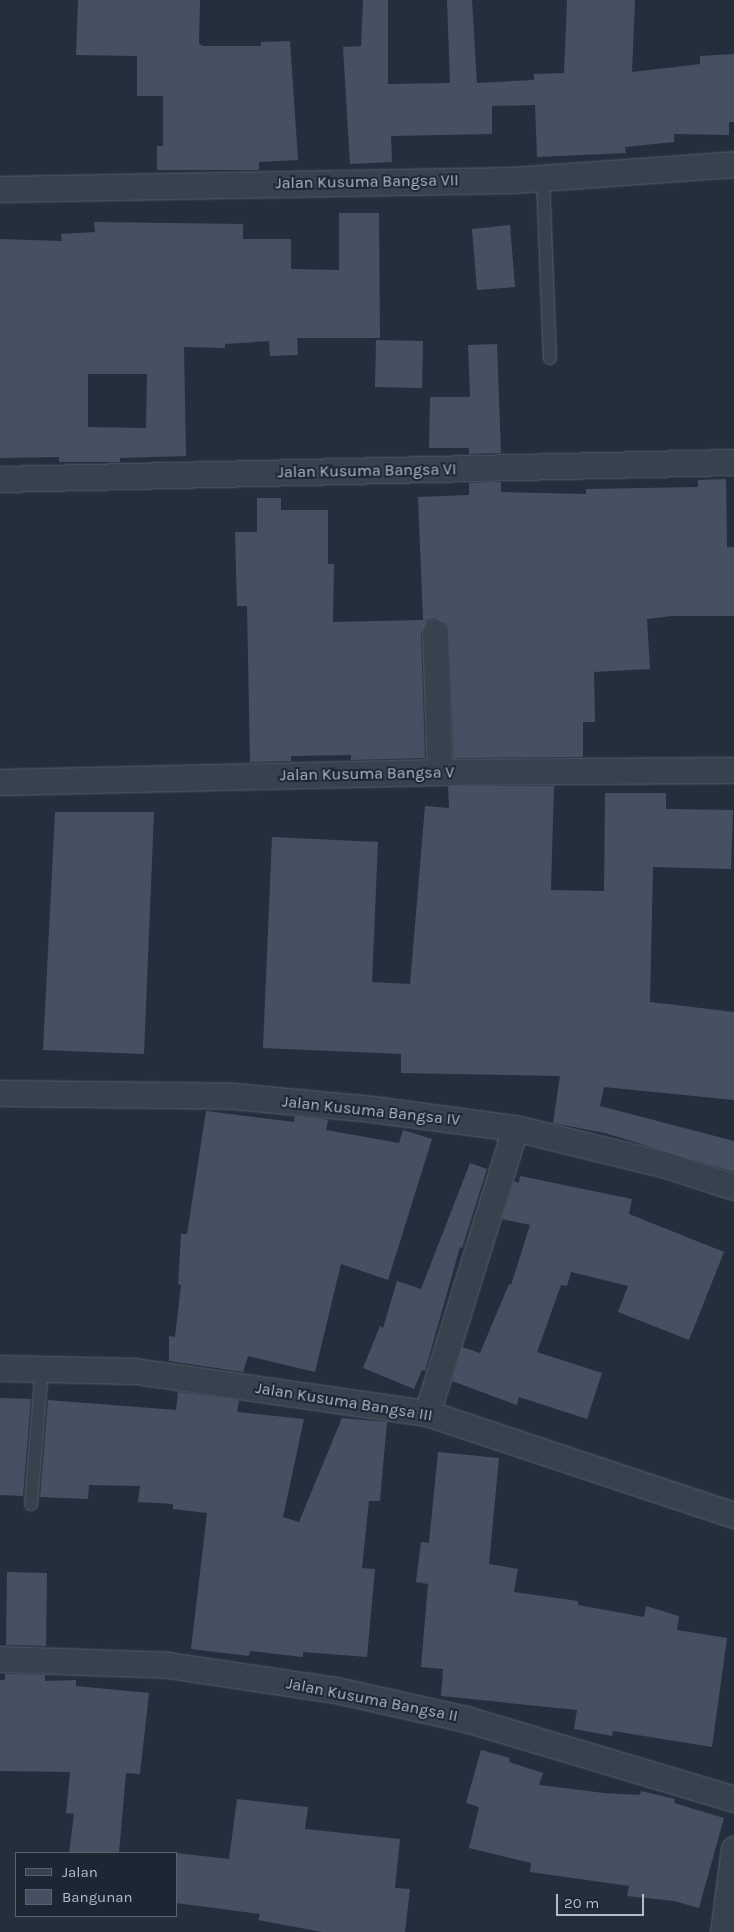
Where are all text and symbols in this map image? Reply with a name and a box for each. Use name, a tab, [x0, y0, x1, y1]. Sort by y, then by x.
street label: Jalan Kusuma Bangsa VII	[275, 171, 459, 193]
street label: Jalan Kusuma Bangsa VI	[277, 460, 457, 482]
street label: Jalan Kusuma Bangsa V	[280, 763, 454, 785]
street label: Jalan Kusuma Bangsa IV	[281, 1092, 461, 1130]
street label: Jalan Kusuma Bangsa III	[254, 1379, 434, 1425]
street label: Jalan Kusuma Bangsa II	[285, 1674, 459, 1726]
legend	[15, 1852, 178, 1917]
text: Jalan	[62, 1863, 98, 1881]
scale bar	[559, 1884, 646, 1916]
text: Bangunan	[62, 1888, 133, 1906]
text: 20 m	[564, 1894, 599, 1912]

